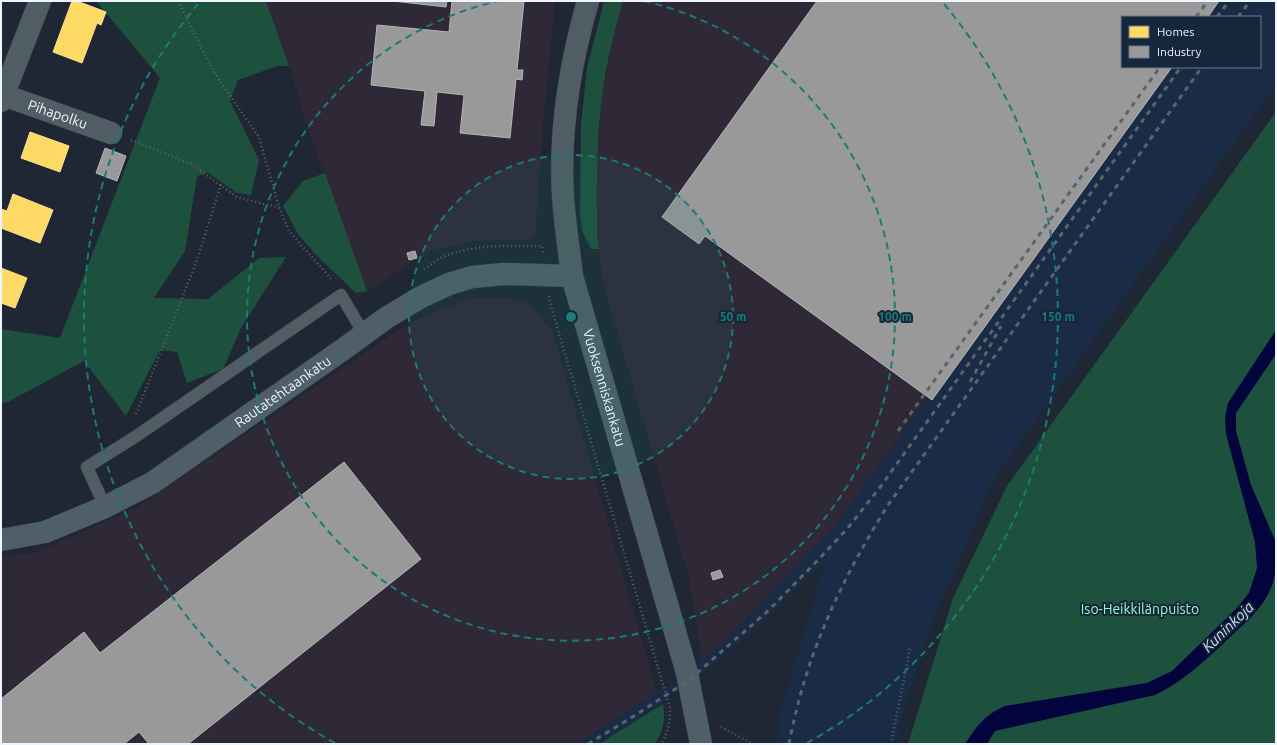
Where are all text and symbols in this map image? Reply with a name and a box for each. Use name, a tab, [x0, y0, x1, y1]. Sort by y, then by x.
legend	[1121, 16, 1261, 68]
text: Homes	[1157, 25, 1195, 38]
text: Industry	[1157, 45, 1202, 58]
street label: Pihapolku	[26, 96, 90, 132]
centre of rings	[564, 310, 578, 324]
text: 50 m	[720, 310, 746, 323]
text: 100 m	[878, 310, 912, 323]
text: 150 m	[1041, 310, 1075, 323]
street label: Vuoksenniskankatu	[580, 327, 629, 448]
street label: Rautatehtaankatu	[232, 352, 334, 431]
water label: Kuninkoja	[1198, 598, 1257, 655]
park label: Iso-Heikkilänpuisto	[1081, 601, 1199, 617]

